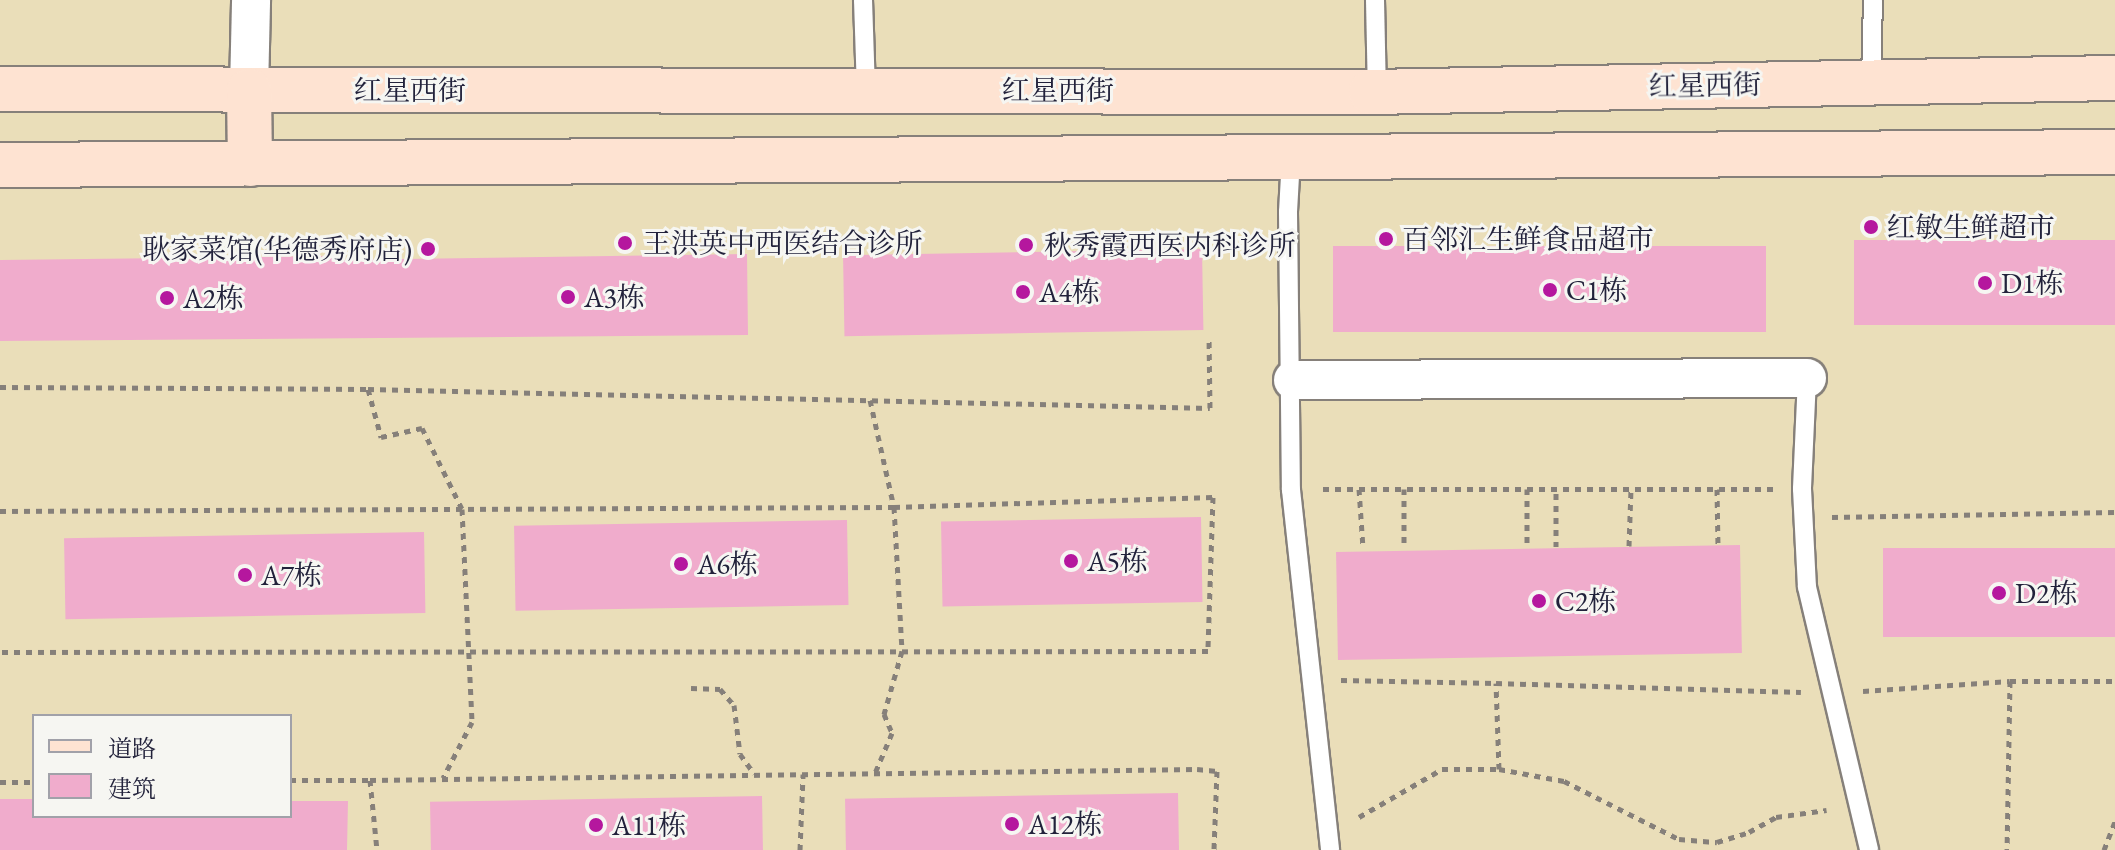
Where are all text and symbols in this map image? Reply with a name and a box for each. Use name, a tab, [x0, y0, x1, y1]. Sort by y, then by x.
street label: 红星西街	[1649, 67, 1761, 103]
street label: 红星西街	[354, 73, 466, 107]
street label: 红星西街	[1002, 73, 1114, 107]
place label: 红敏生鲜超市	[1887, 210, 2055, 244]
marker: 红敏生鲜超市	[1862, 218, 1880, 236]
place label: 百邻汇生鲜食品超市	[1402, 222, 1654, 256]
place label: 王洪英中西医结合诊所	[643, 226, 923, 260]
place label: 秋秀霞西医内科诊所	[1044, 228, 1296, 262]
marker: 百邻汇生鲜食品超市	[1377, 230, 1395, 248]
place label: 耿家菜馆(华德秀府店)	[142, 232, 412, 266]
marker: 王洪英中西医结合诊所	[614, 232, 636, 254]
marker: 秋秀霞西医内科诊所	[1015, 234, 1037, 256]
marker: 耿家菜馆(华德秀府店)	[419, 240, 437, 258]
place label: D1栋	[2001, 266, 2064, 300]
place label: C1栋	[1566, 273, 1627, 307]
marker: D1栋	[1976, 274, 1994, 292]
place label: A4栋	[1039, 275, 1100, 309]
place label: A3栋	[584, 280, 645, 314]
place label: A2栋	[183, 281, 244, 315]
marker: C1栋	[1541, 281, 1559, 299]
marker: A4栋	[1014, 283, 1032, 301]
marker: A3栋	[559, 288, 577, 306]
marker: A2栋	[158, 289, 176, 307]
place label: A5栋	[1087, 544, 1148, 578]
place label: A6栋	[697, 547, 758, 581]
marker: A5栋	[1062, 552, 1080, 570]
marker: A6栋	[672, 555, 690, 573]
place label: A7栋	[261, 558, 322, 592]
marker: A7栋	[236, 566, 254, 584]
place label: D2栋	[2015, 576, 2078, 610]
place label: C2栋	[1555, 584, 1616, 618]
marker: D2栋	[1990, 584, 2008, 602]
marker: C2栋	[1530, 592, 1548, 610]
legend	[32, 714, 292, 818]
text: 道路	[108, 733, 156, 764]
text: 建筑	[108, 773, 156, 804]
place label: A12栋	[1028, 807, 1102, 841]
place label: A11栋	[612, 808, 686, 842]
marker: A12栋	[1003, 815, 1021, 833]
marker: A11栋	[587, 816, 605, 834]

